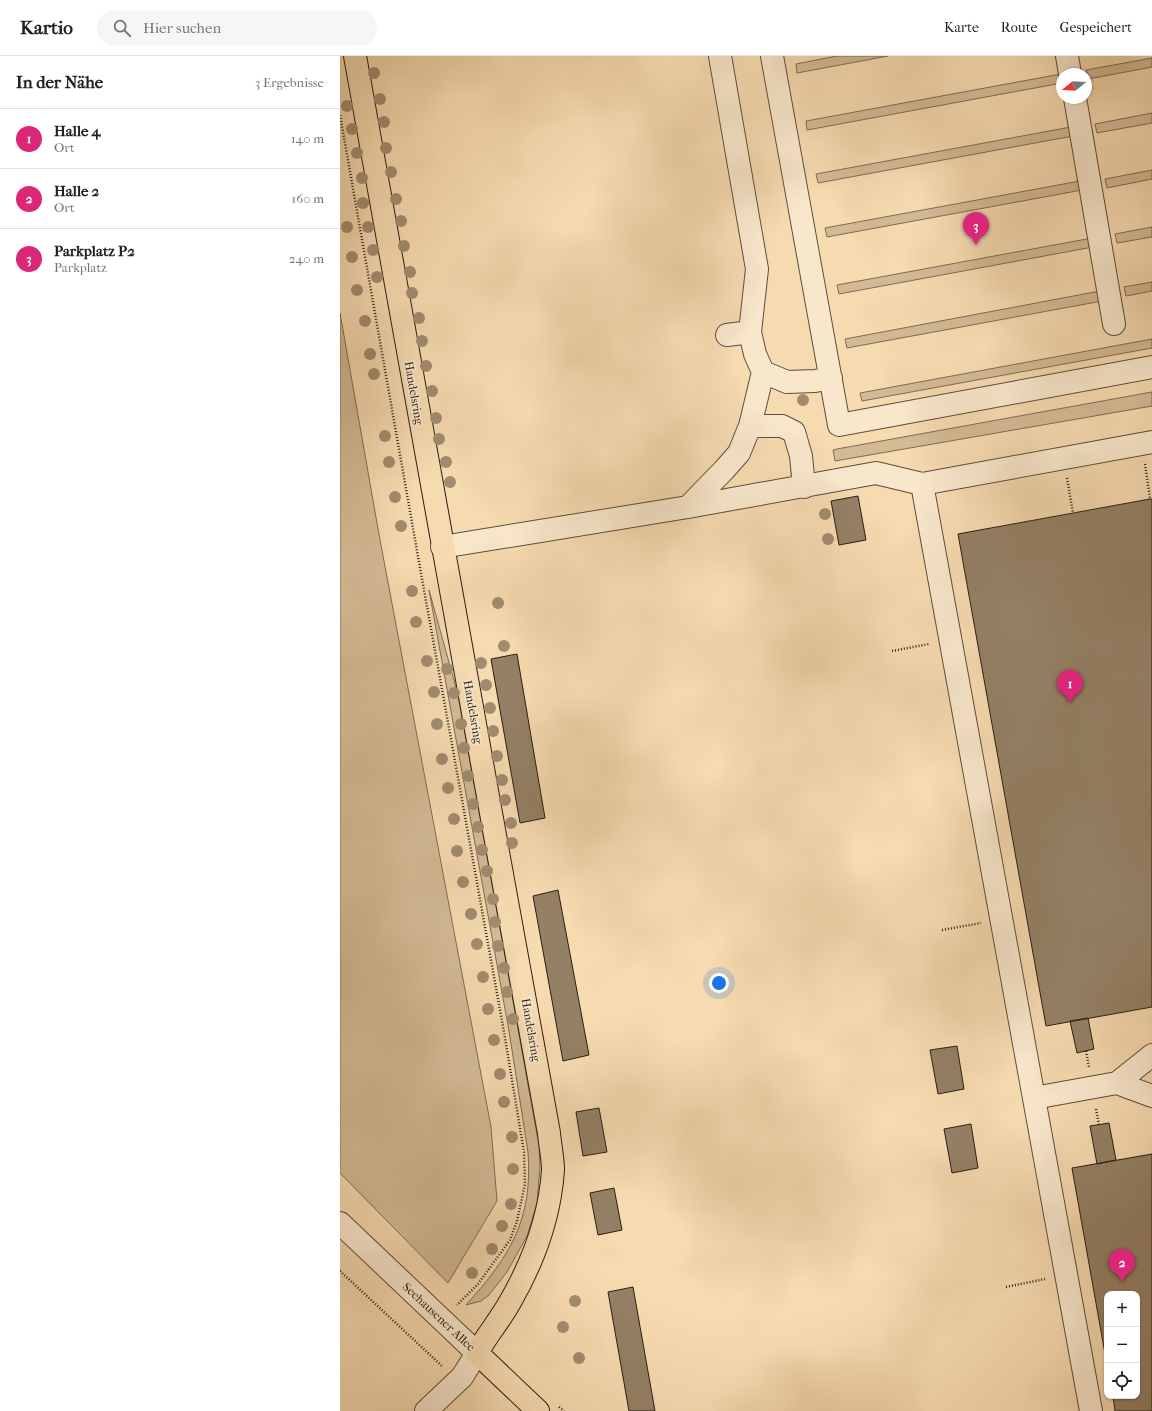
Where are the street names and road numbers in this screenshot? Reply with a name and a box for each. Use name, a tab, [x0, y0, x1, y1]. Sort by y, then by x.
street label: Handelsring	[402, 360, 427, 426]
street label: Handelsring	[461, 679, 486, 745]
street label: Handelsring	[519, 997, 544, 1063]
street label: Seehausener Allee	[400, 1280, 478, 1354]

